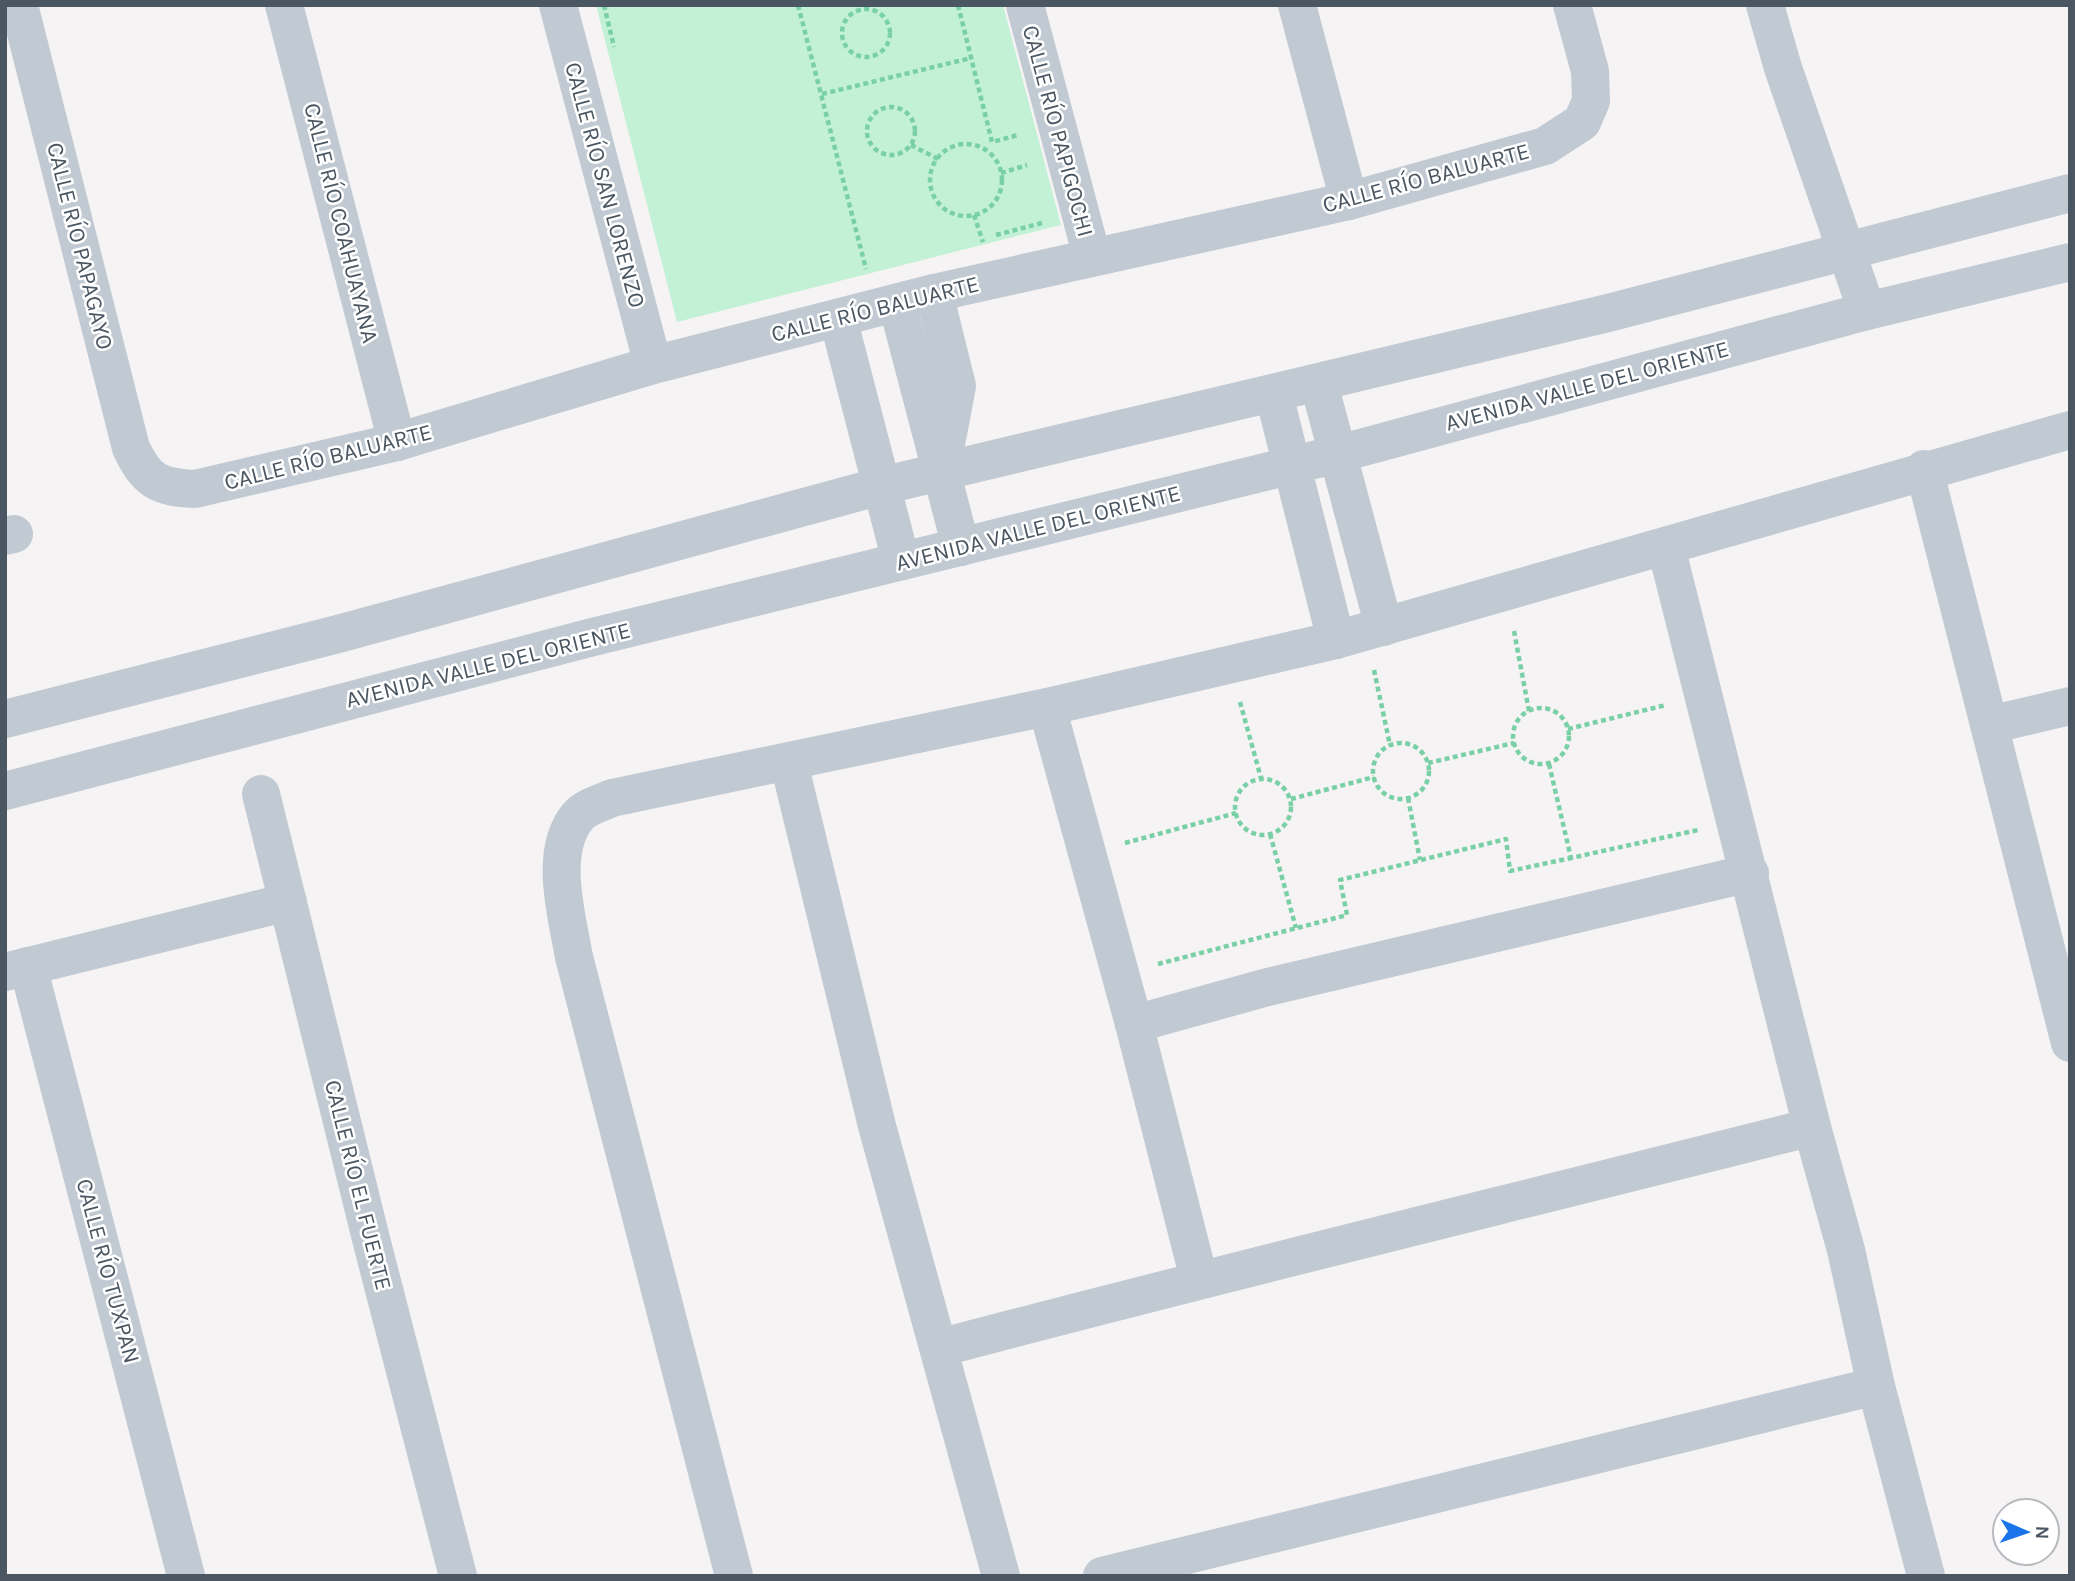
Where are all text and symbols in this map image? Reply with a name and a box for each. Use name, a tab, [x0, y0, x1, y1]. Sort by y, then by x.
street label: CALLE RÍO PAPIGOCHI	[1017, 22, 1099, 240]
street label: CALLE RÍO SAN LORENZO	[559, 59, 651, 311]
street label: CALLE RÍO COAHUAYANA	[298, 100, 384, 346]
street label: CALLE RÍO BALUARTE	[1320, 137, 1532, 219]
street label: CALLE RÍO PAPAGAYO	[41, 140, 119, 352]
street label: CALLE RÍO BALUARTE	[768, 270, 982, 348]
street label: AVENIDA VALLE DEL ORIENTE	[1442, 335, 1732, 437]
street label: CALLE RÍO BALUARTE	[221, 418, 435, 496]
street label: AVENIDA VALLE DEL ORIENTE	[893, 480, 1183, 576]
street label: AVENIDA VALLE DEL ORIENTE	[343, 617, 633, 713]
street label: CALLE RÍO EL FUERTE	[319, 1077, 397, 1293]
street label: CALLE RÍO TUXPAN	[70, 1176, 146, 1366]
north arrow	[1991, 1497, 2061, 1567]
text: N	[2031, 1525, 2053, 1540]

